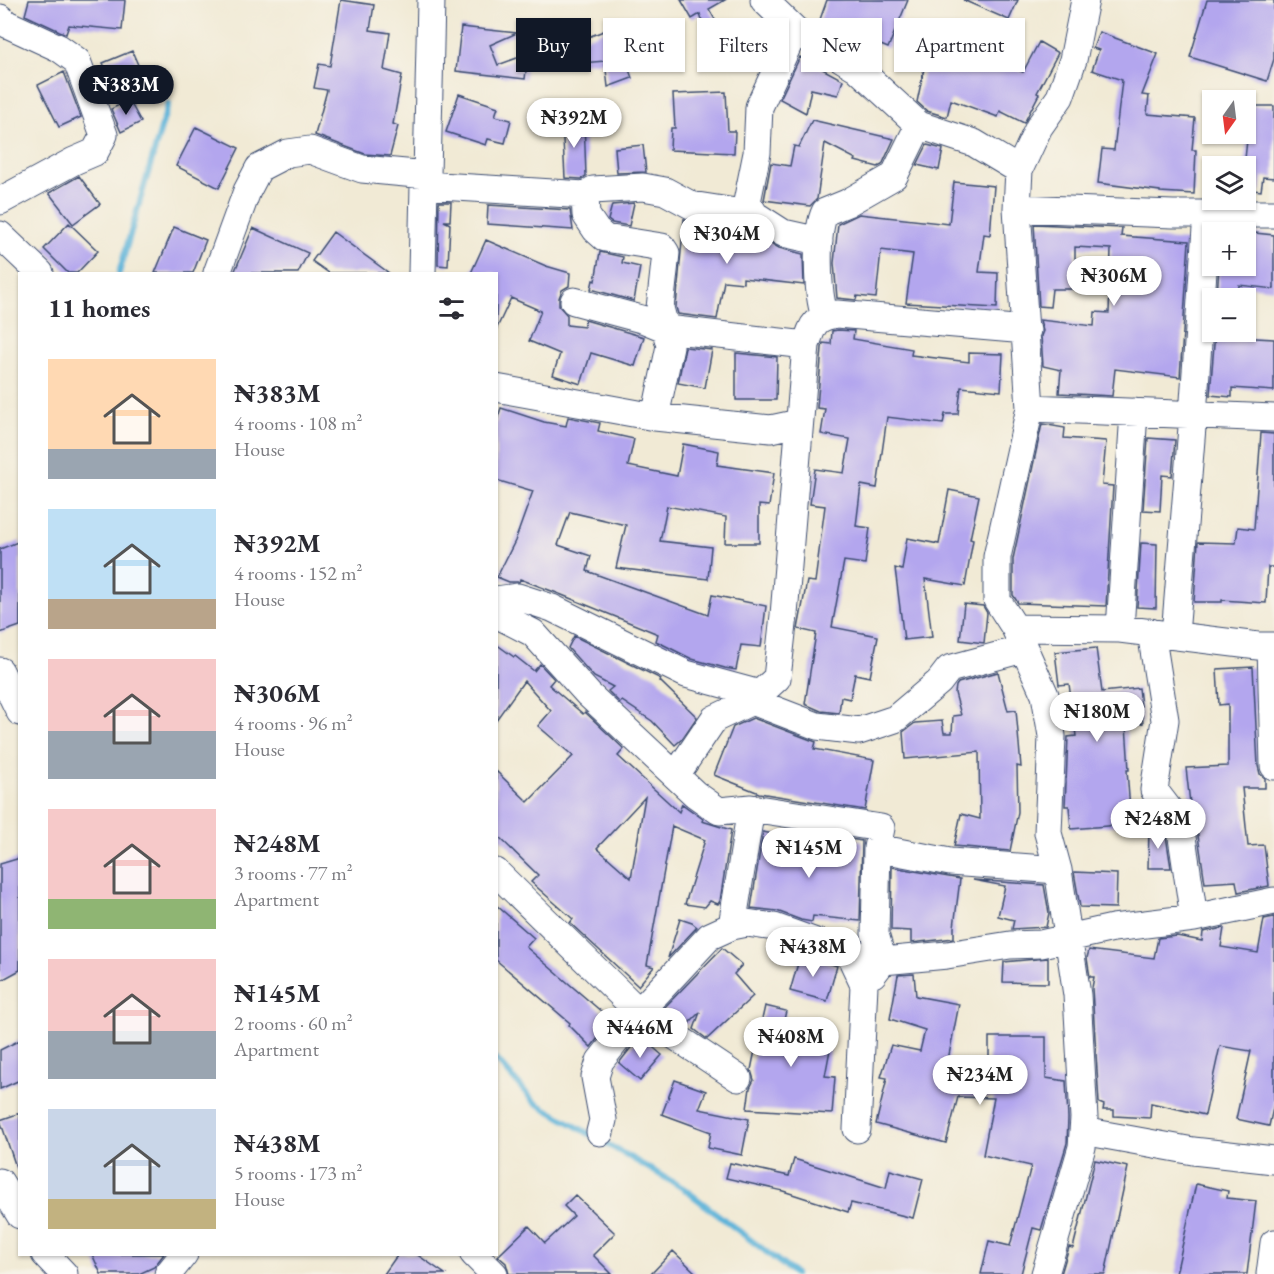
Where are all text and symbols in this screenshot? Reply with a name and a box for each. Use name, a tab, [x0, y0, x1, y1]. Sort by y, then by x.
chip: Buy	[516, 18, 591, 72]
chip: Rent	[603, 18, 685, 72]
chip: Filters	[697, 18, 789, 72]
chip: New	[801, 18, 882, 72]
chip: Apartment	[894, 18, 1025, 72]
pin: ₦383M	[84, 65, 168, 116]
text: ₦383M	[93, 71, 159, 97]
north arrow	[1202, 90, 1256, 144]
map controls	[1202, 90, 1256, 342]
pin: ₦392M	[532, 98, 616, 149]
text: ₦392M	[541, 104, 607, 130]
button: layers	[1202, 156, 1256, 210]
pin: ₦304M	[685, 214, 769, 265]
text: ₦304M	[694, 220, 760, 246]
button: +	[1202, 222, 1256, 276]
pin: ₦306M	[1072, 256, 1156, 307]
text: ₦306M	[1081, 262, 1147, 288]
button: −	[1202, 288, 1256, 342]
text: 11 homes	[48, 291, 150, 325]
icon: filters	[435, 292, 468, 325]
text: ₦383M	[234, 376, 321, 410]
icon: home	[96, 383, 168, 455]
text: 4 rooms · 108 m²	[234, 410, 362, 436]
text: House	[234, 436, 285, 462]
text: ₦392M	[234, 526, 321, 560]
icon: home	[96, 533, 168, 605]
text: 4 rooms · 152 m²	[234, 560, 362, 586]
text: House	[234, 586, 285, 612]
text: ₦306M	[234, 676, 321, 710]
icon: home	[96, 683, 168, 755]
pin: ₦180M	[1055, 692, 1139, 743]
text: ₦180M	[1064, 698, 1130, 724]
text: 4 rooms · 96 m²	[234, 710, 353, 736]
text: House	[234, 736, 285, 762]
pin: ₦248M	[1116, 799, 1200, 850]
text: ₦248M	[1125, 805, 1191, 831]
text: ₦248M	[234, 826, 321, 860]
pin: ₦145M	[767, 828, 851, 879]
icon: home	[96, 833, 168, 905]
text: ₦145M	[776, 834, 842, 860]
text: 3 rooms · 77 m²	[234, 860, 353, 886]
text: Apartment	[234, 886, 319, 912]
pin: ₦438M	[771, 927, 855, 978]
text: ₦438M	[780, 933, 846, 959]
text: ₦145M	[234, 976, 321, 1010]
icon: home	[96, 983, 168, 1055]
pin: ₦446M	[598, 1008, 682, 1059]
text: 2 rooms · 60 m²	[234, 1010, 353, 1036]
text: ₦446M	[607, 1014, 673, 1040]
pin: ₦408M	[749, 1017, 833, 1068]
text: ₦408M	[758, 1023, 824, 1049]
text: Apartment	[234, 1036, 319, 1062]
pin: ₦234M	[938, 1055, 1022, 1106]
text: ₦234M	[947, 1061, 1013, 1087]
text: ₦438M	[234, 1126, 321, 1160]
icon: home	[96, 1133, 168, 1205]
text: 5 rooms · 173 m²	[234, 1160, 362, 1186]
text: House	[234, 1186, 285, 1212]

